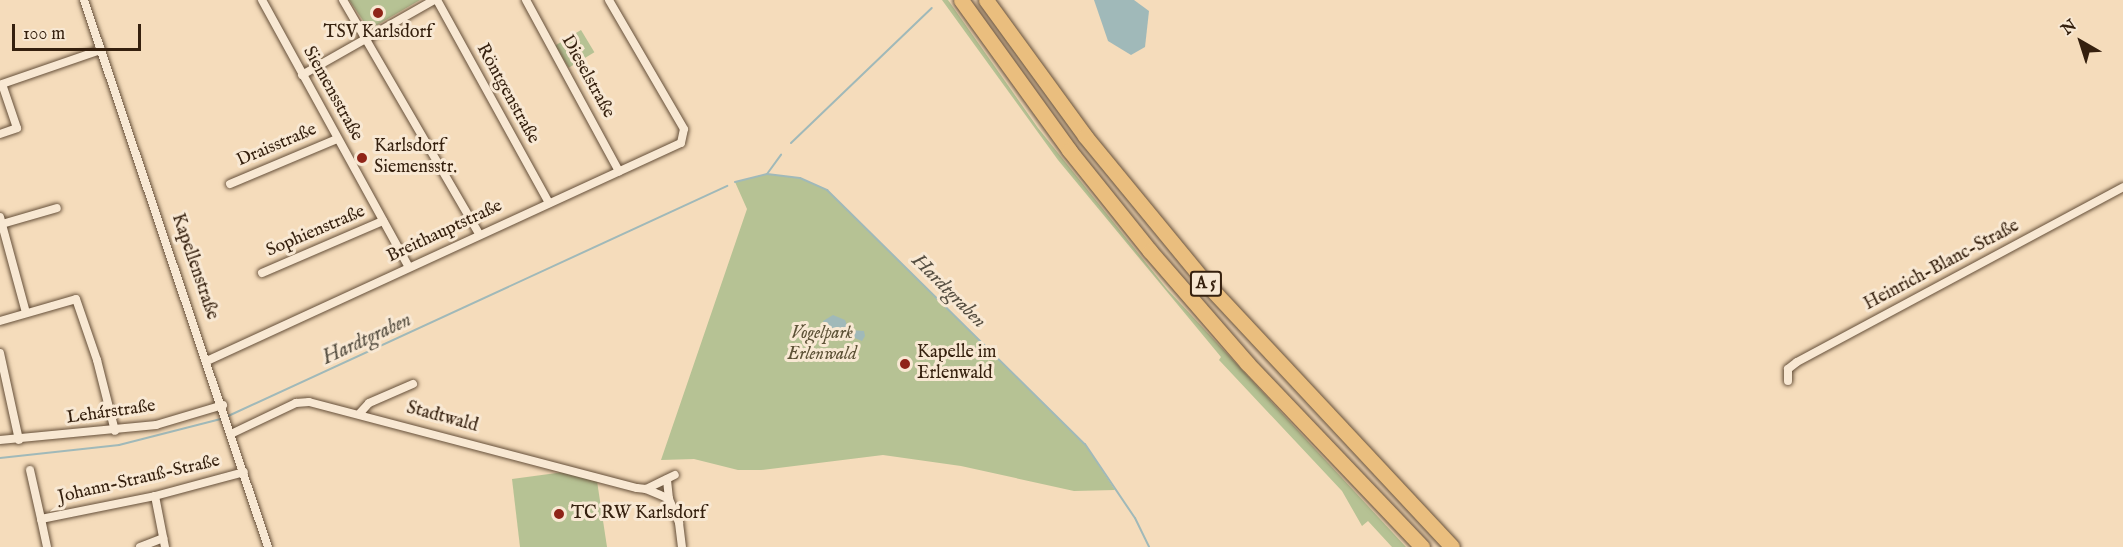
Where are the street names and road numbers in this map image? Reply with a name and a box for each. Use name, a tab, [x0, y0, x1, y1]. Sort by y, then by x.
street label: Dieselstraße	[555, 32, 619, 122]
street label: Röntgenstraße	[471, 40, 543, 148]
street label: Siemensstraße	[297, 43, 367, 145]
street label: Draisstraße	[234, 120, 320, 172]
street label: Breithauptstraße	[384, 196, 506, 268]
street label: Sophienstraße	[263, 202, 369, 262]
street label: Kapellenstraße	[166, 211, 222, 323]
street label: Heinrich-Blanc-Straße	[1861, 216, 2023, 316]
road number: A 5	[1190, 271, 1222, 297]
street label: Lehárstraße	[65, 396, 157, 430]
street label: Stadtwald	[404, 398, 480, 438]
street label: Johann-Strauß-Straße	[56, 451, 222, 509]

